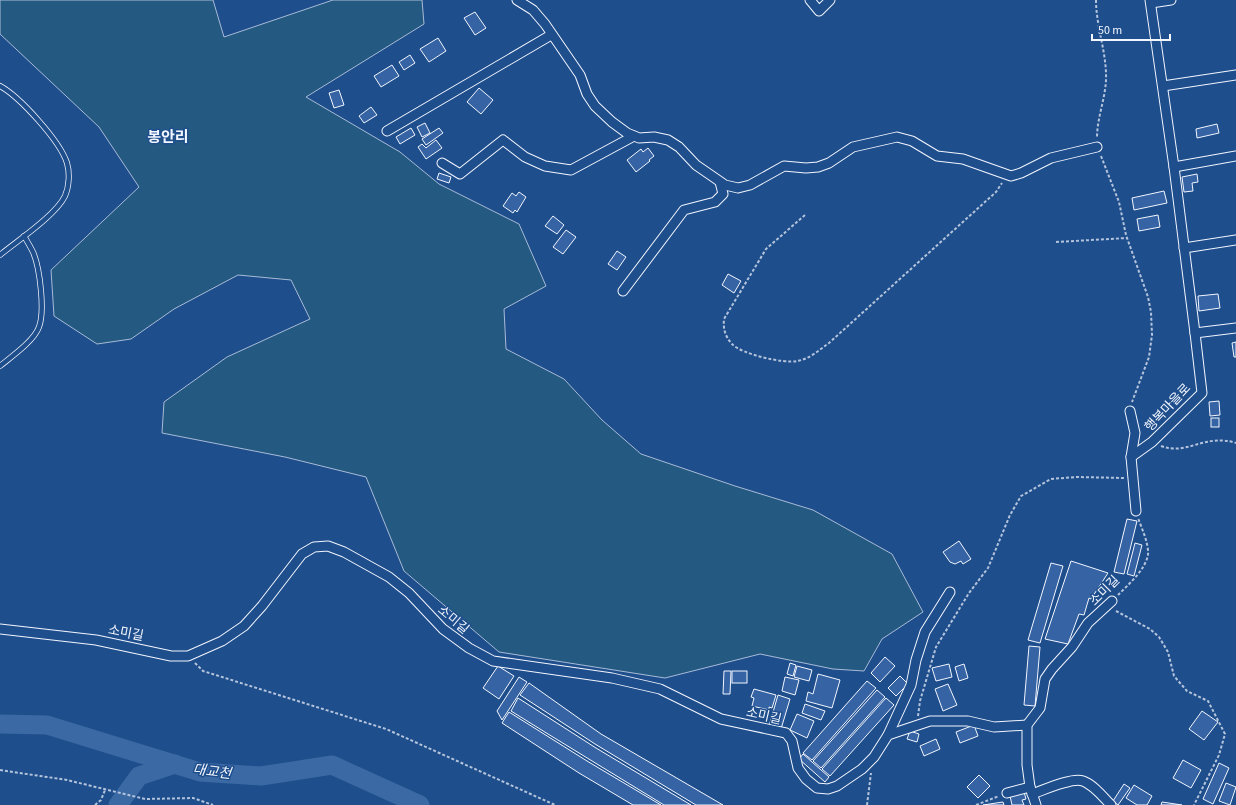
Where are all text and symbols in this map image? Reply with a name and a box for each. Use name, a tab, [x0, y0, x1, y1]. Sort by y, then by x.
scale bar	[1092, 16, 1170, 42]
text: 50 m	[1098, 22, 1122, 39]
district label: 봉안리	[147, 127, 189, 148]
street label: 행복마을로	[1141, 380, 1195, 436]
street label: 소미길	[1086, 572, 1124, 610]
street label: 소미길	[434, 601, 473, 638]
street label: 소미길	[106, 621, 145, 645]
street label: 소미길	[744, 703, 783, 729]
water label: 대교천	[191, 760, 233, 784]

